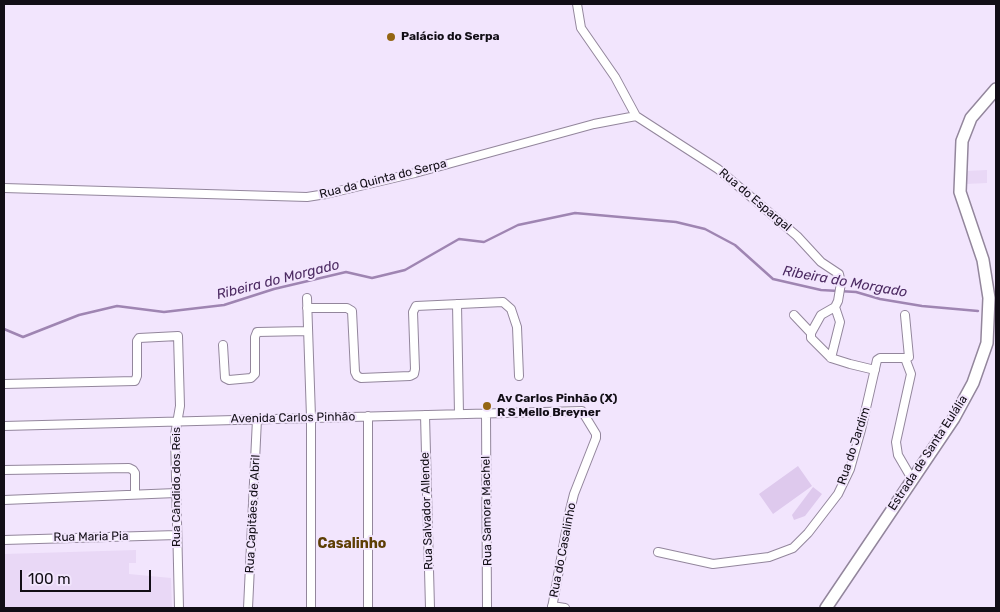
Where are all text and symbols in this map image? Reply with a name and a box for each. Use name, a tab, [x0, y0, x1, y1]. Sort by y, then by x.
place label: Palácio do Serpa	[401, 30, 500, 44]
marker: Palácio do Serpa	[385, 31, 397, 43]
street label: Rua da Quinta do Serpa	[318, 156, 448, 202]
street label: Rua do Espargal	[716, 166, 794, 234]
water label: Ribeira do Morgado	[215, 257, 341, 303]
water label: Ribeira do Morgado	[781, 263, 909, 301]
place label: Av Carlos Pinhão (X) R S Mello Breyner	[497, 392, 617, 420]
street label: Estrada de Santa Eulália	[885, 393, 971, 513]
marker: Av Carlos Pinhão (X) R S Mello Breyner	[481, 400, 493, 412]
street label: Rua do Jardim	[835, 405, 873, 487]
street label: Avenida Carlos Pinhão	[231, 410, 355, 426]
street label: Rua Cândido dos Reis	[170, 427, 184, 547]
street label: Rua Salvador Allende	[418, 452, 436, 570]
street label: Rua Capitães de Abril	[243, 454, 263, 574]
street label: Rua Samora Machel	[479, 456, 495, 566]
street label: Rua do Casalinho	[547, 501, 579, 599]
street label: Rua Maria Pia	[53, 529, 129, 545]
district label: Casalinho	[318, 536, 386, 552]
scale bar	[22, 560, 154, 592]
text: 100 m	[28, 570, 70, 588]

